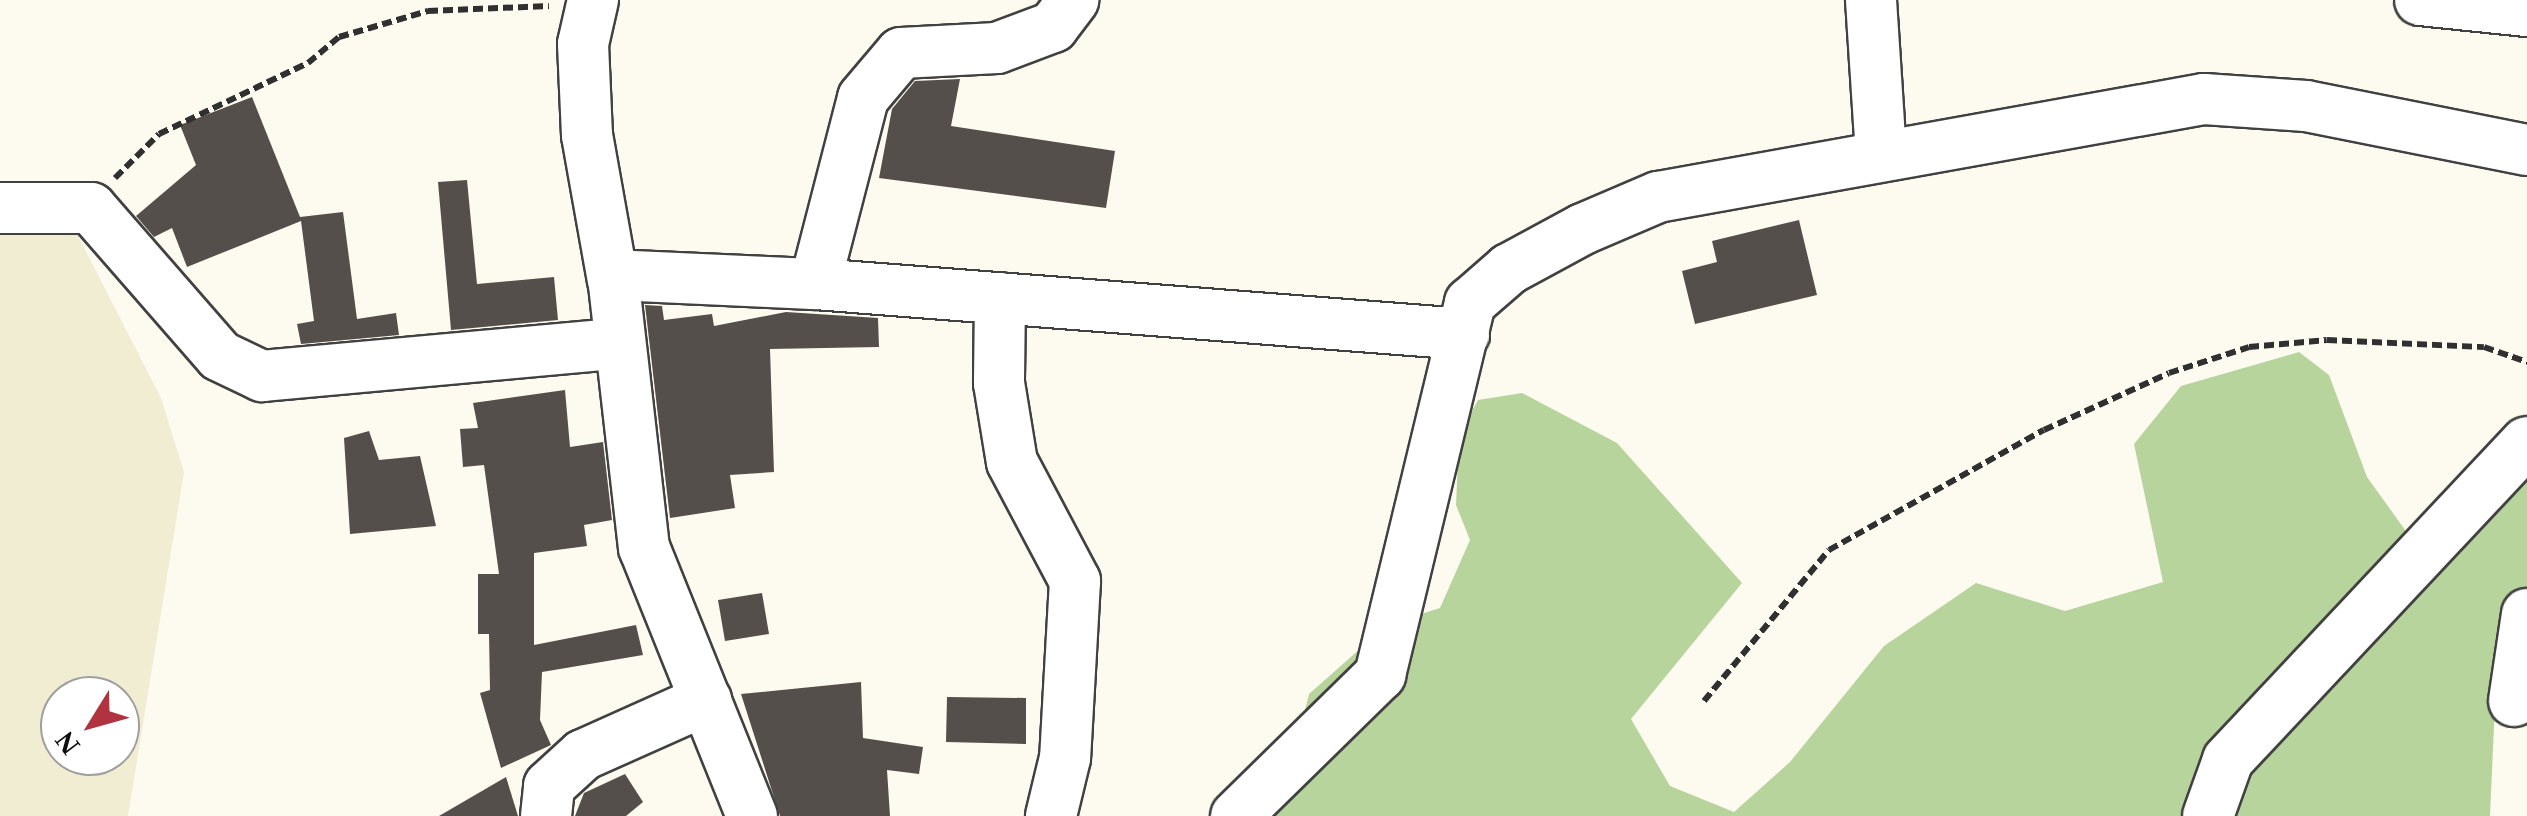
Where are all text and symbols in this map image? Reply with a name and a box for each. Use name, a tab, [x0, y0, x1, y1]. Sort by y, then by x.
north arrow	[40, 676, 140, 776]
text: N	[49, 726, 86, 761]

